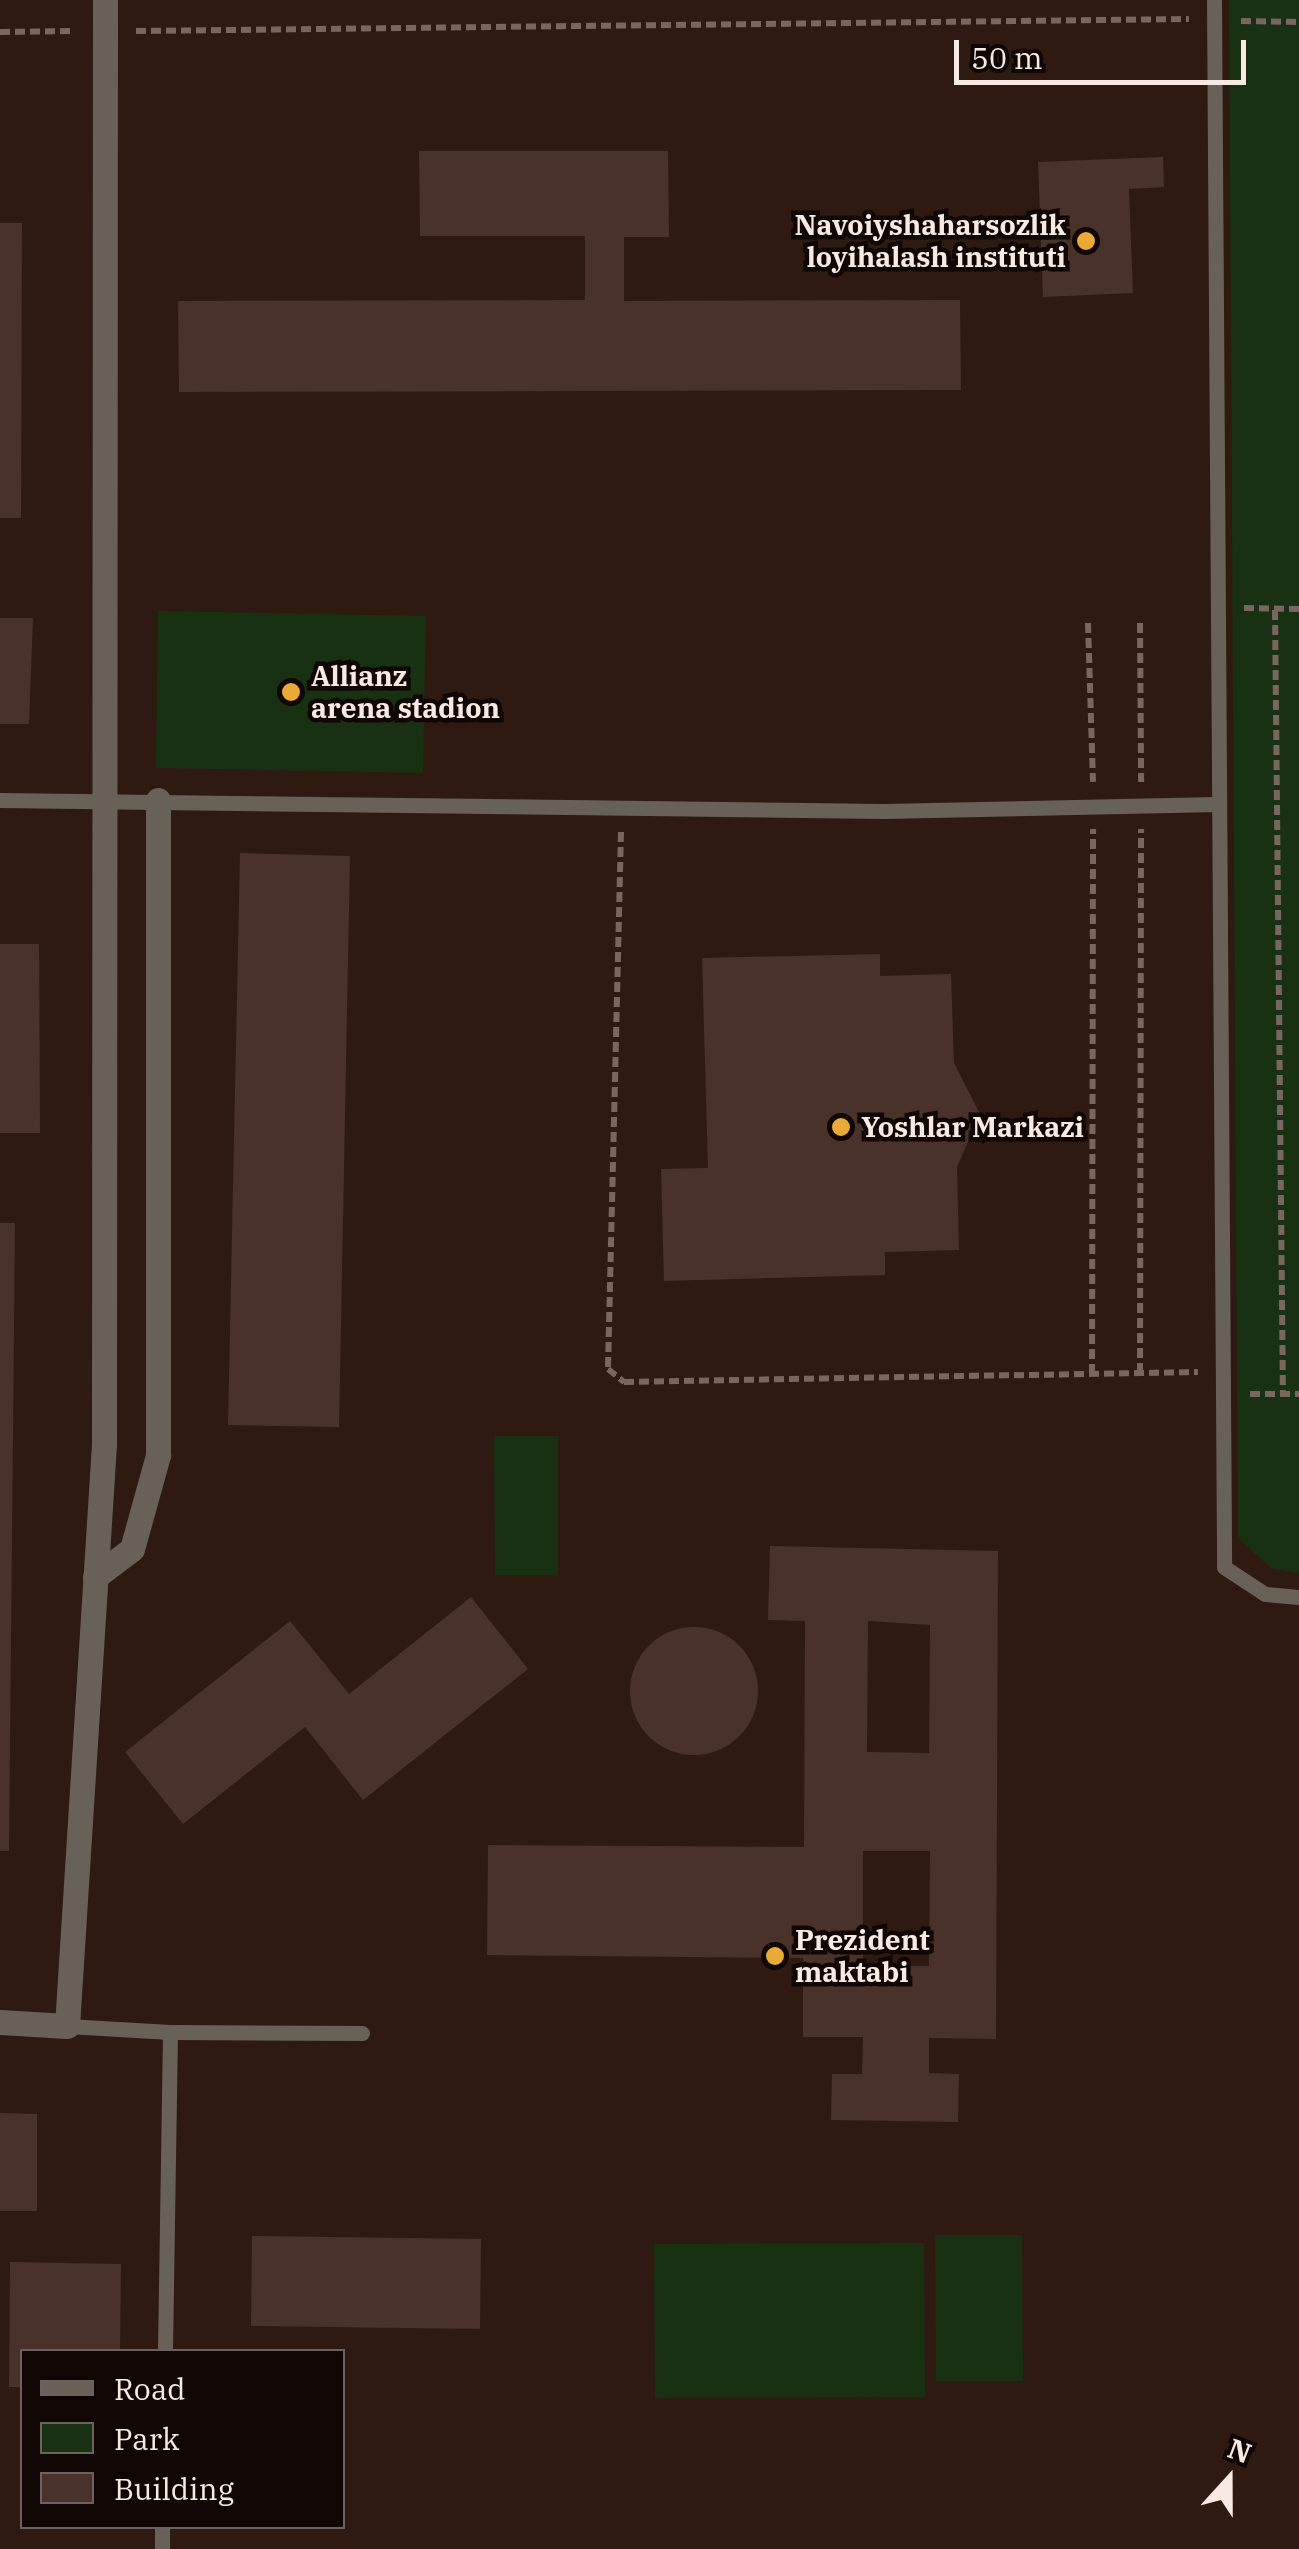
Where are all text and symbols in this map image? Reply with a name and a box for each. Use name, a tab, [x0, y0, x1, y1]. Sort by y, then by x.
scale bar	[959, 20, 1252, 82]
text: 50 m	[971, 38, 1043, 77]
place label: Navoiyshaharsozlik loyihalash instituti	[795, 208, 1066, 274]
marker: Navoiyshaharsozlik loyihalash instituti	[1075, 230, 1097, 252]
place label: Allianz arena stadion	[311, 659, 500, 725]
marker: Allianz arena stadion	[280, 681, 302, 703]
place label: Yoshlar Markazi	[861, 1110, 1084, 1144]
marker: Yoshlar Markazi	[830, 1116, 852, 1138]
place label: Prezident maktabi	[795, 1923, 930, 1989]
marker: Prezident maktabi	[764, 1945, 786, 1967]
legend	[20, 2349, 345, 2529]
text: Road	[114, 2369, 186, 2408]
text: Park	[114, 2419, 180, 2458]
north arrow	[1179, 2429, 1279, 2529]
text: N	[1223, 2429, 1257, 2472]
text: Building	[114, 2469, 234, 2508]

